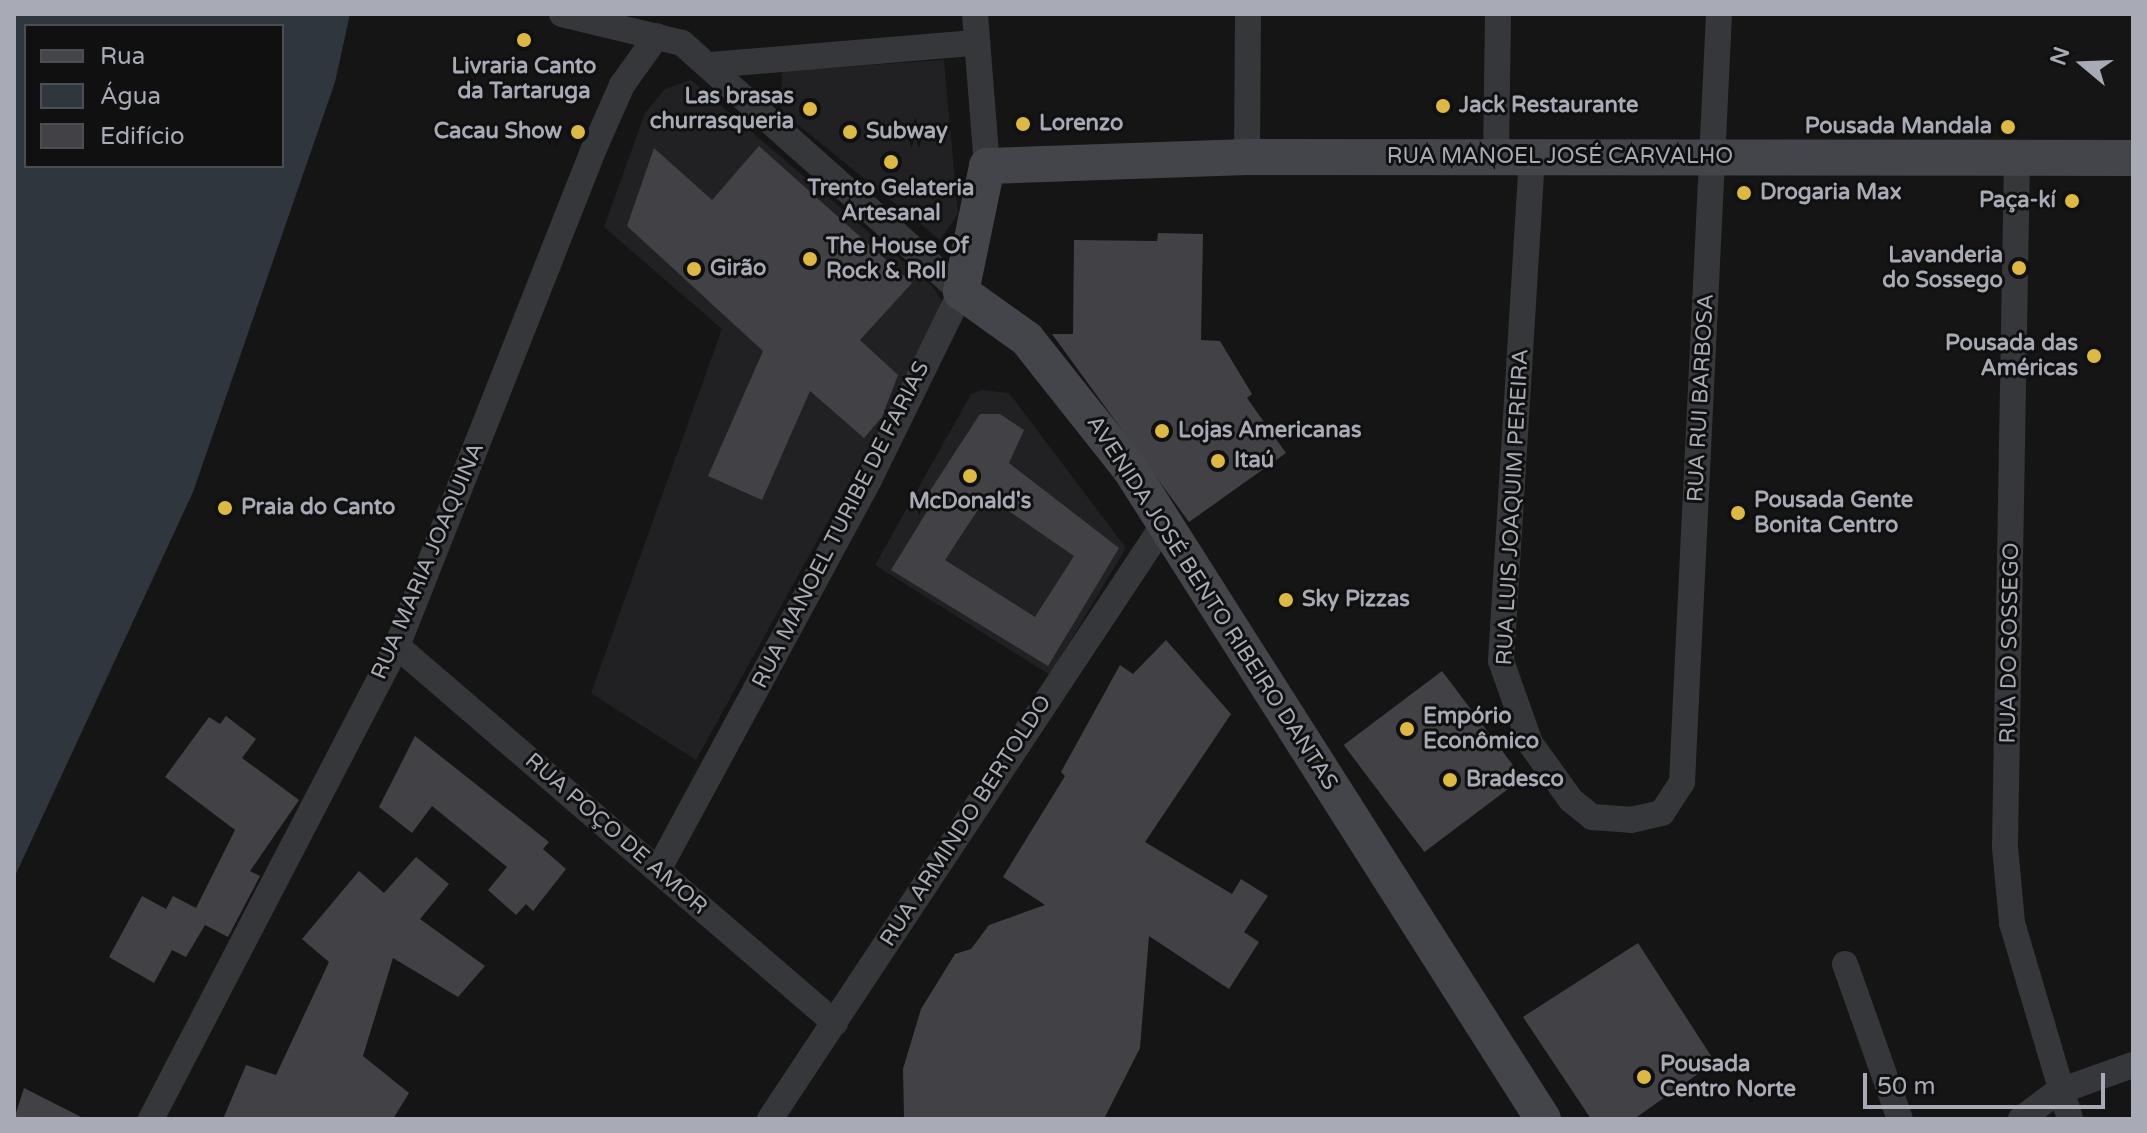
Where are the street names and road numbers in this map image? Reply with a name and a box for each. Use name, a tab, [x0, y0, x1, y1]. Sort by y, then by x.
street label: RUA MANOEL JOSÉ CARVALHO	[1387, 144, 1733, 170]
street label: RUA RUI BARBOSA	[1682, 293, 1720, 503]
street label: RUA LUIS JOAQUIM PEREIRA	[1492, 348, 1534, 666]
street label: RUA MANOEL TURIBE DE FARIAS	[747, 357, 935, 693]
street label: AVENIDA JOSÉ BENTO RIBEIRO DANTAS	[1081, 411, 1343, 795]
street label: RUA MARIA JOAQUINA	[366, 439, 490, 683]
street label: RUA DO SOSSEGO	[1995, 542, 2025, 744]
street label: RUA ARMINDO BERTOLDO	[875, 690, 1057, 952]
street label: RUA POÇO DE AMOR	[520, 748, 712, 920]

